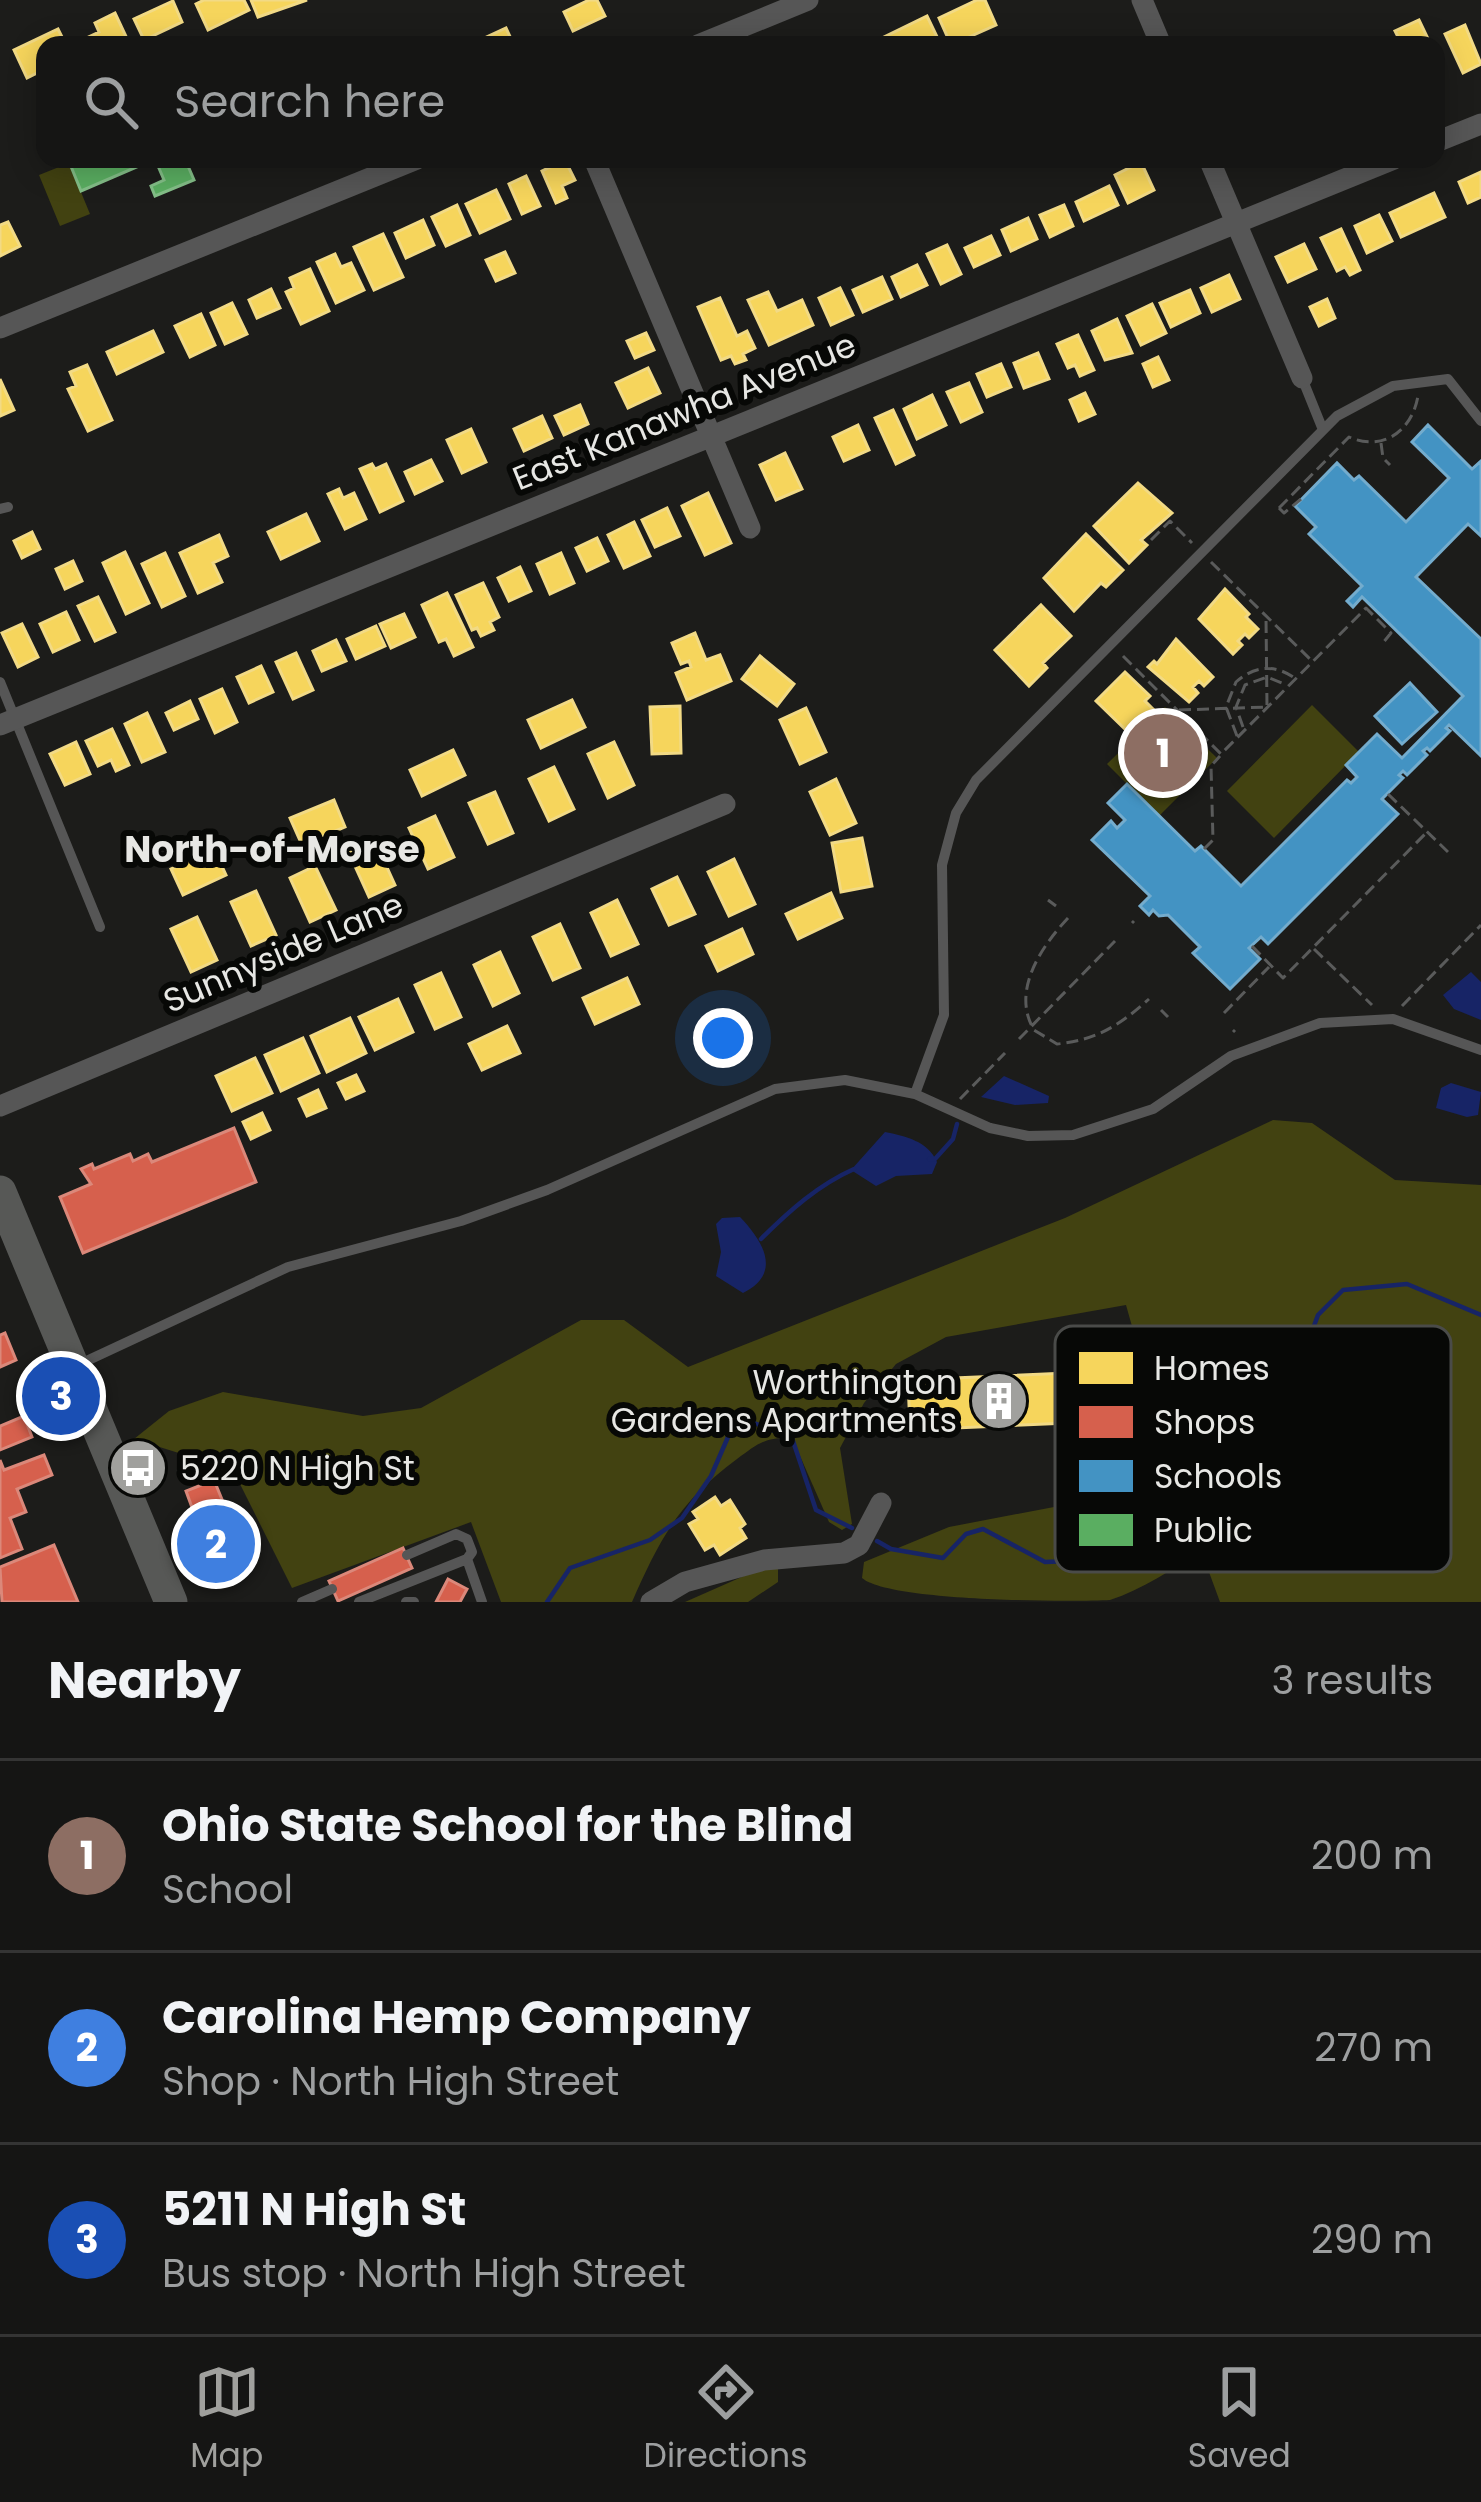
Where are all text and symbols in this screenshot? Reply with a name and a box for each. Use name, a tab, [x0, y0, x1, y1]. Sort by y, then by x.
search box	[36, 36, 1445, 168]
icon: search	[78, 69, 144, 135]
text: Search here	[174, 70, 445, 133]
street label: East Kanawha Avenue	[506, 321, 863, 502]
pin: 1	[1124, 708, 1202, 798]
district label: North-of-Morse	[124, 824, 420, 875]
street label: Sunnyside Lane	[156, 881, 410, 1024]
your location	[693, 1008, 753, 1068]
legend	[1055, 1326, 1451, 1572]
text: Homes	[1154, 1345, 1270, 1392]
pin: 3	[22, 1351, 100, 1441]
place label: Worthington Gardens Apartments	[611, 1359, 957, 1444]
building icon: Worthington Gardens Apartments	[968, 1370, 1030, 1432]
text: Shops	[1154, 1399, 1255, 1446]
bus stop icon: 5220 N High St	[107, 1437, 169, 1499]
place label: 5220 N High St	[180, 1445, 415, 1492]
text: Schools	[1154, 1453, 1282, 1500]
pin: 2	[177, 1499, 255, 1589]
text: Public	[1154, 1507, 1253, 1554]
text: Nearby	[48, 1644, 241, 1716]
text: 3 results	[1271, 1653, 1433, 1708]
text: Ohio State School for the Blind	[162, 1794, 853, 1857]
text: 1	[80, 1828, 94, 1883]
text: 200 m	[1311, 1828, 1433, 1883]
text: School	[162, 1862, 293, 1917]
text: Carolina Hemp Company	[162, 1986, 751, 2049]
text: 2	[76, 2020, 98, 2075]
text: 270 m	[1314, 2020, 1433, 2075]
text: Shop · North High Street	[162, 2054, 619, 2109]
text: 5211 N High St	[162, 2178, 466, 2241]
text: 3	[75, 2212, 99, 2267]
text: 290 m	[1311, 2212, 1433, 2267]
text: Bus stop · North High Street	[162, 2246, 686, 2301]
tab: Map	[190, 2359, 263, 2481]
tab: Directions	[644, 2359, 807, 2481]
tab: Saved	[1188, 2359, 1291, 2481]

